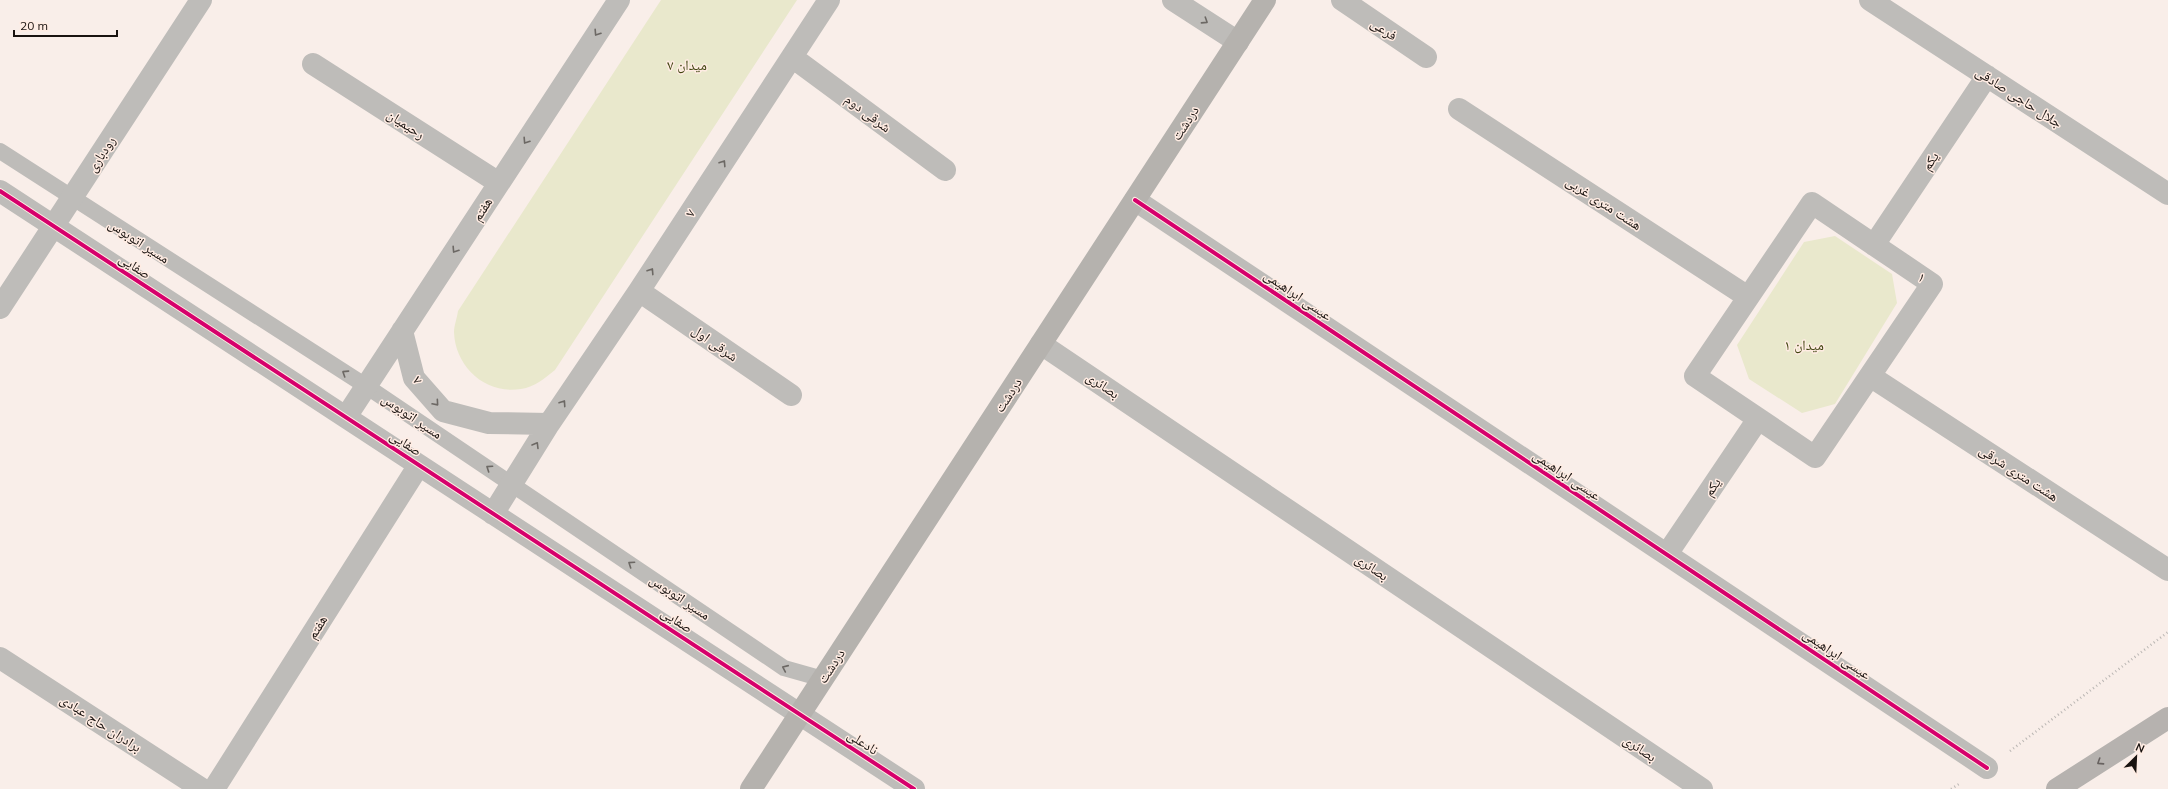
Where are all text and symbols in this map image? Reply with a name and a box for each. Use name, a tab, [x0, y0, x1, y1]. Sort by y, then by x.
scale bar	[14, 12, 117, 38]
street label: فرعی	[1367, 14, 1401, 44]
one-way arrow	[1201, 16, 1208, 23]
text: 20 m	[20, 18, 48, 33]
one-way arrow	[595, 29, 602, 36]
park label: میدان ۷	[667, 56, 707, 74]
street label: جلال حاجی صادقی	[1972, 62, 2066, 132]
street label: شرقی دوم	[841, 90, 895, 137]
street label: دردشت	[1167, 102, 1203, 144]
street label: رحیمیان	[384, 105, 428, 143]
street label: رودباری	[83, 133, 119, 175]
one-way arrow	[524, 137, 531, 144]
street label: یکم	[1917, 148, 1944, 174]
one-way arrow	[718, 160, 726, 167]
street label: هشت متری غربی	[1563, 172, 1645, 234]
street label: هفتم	[468, 194, 497, 225]
street label: ۷	[681, 205, 699, 221]
street label: مسیر اتوبوس	[105, 215, 173, 267]
one-way arrow	[452, 246, 460, 253]
street label: صفایی	[116, 249, 154, 283]
street label: عیسی ابراهیمی	[1260, 266, 1336, 324]
street label: ۱	[1914, 268, 1930, 286]
one-way arrow	[647, 269, 654, 276]
street label: شرقی اول	[688, 321, 742, 365]
park label: میدان ۱	[1784, 336, 1824, 354]
street label: بصائری	[1083, 367, 1123, 403]
one-way arrow	[342, 370, 349, 378]
street label: ۷	[409, 372, 427, 388]
street label: دردشت	[990, 374, 1026, 416]
street label: مسیر اتوبوس	[378, 389, 446, 443]
one-way arrow	[431, 398, 438, 406]
one-way arrow	[558, 400, 565, 407]
street label: صفایی	[387, 426, 425, 460]
street label: هشت متری شرقی	[1976, 441, 2062, 505]
one-way arrow	[531, 442, 539, 449]
street label: عیسی ابراهیمی	[1529, 446, 1605, 504]
one-way arrow	[486, 465, 493, 472]
street label: یکم	[1699, 474, 1726, 500]
street label: بصائری	[1352, 549, 1392, 585]
one-way arrow	[628, 561, 635, 569]
street label: مسیر اتوبوس	[646, 570, 714, 624]
street label: صفایی	[658, 603, 696, 637]
street label: هفتم	[303, 612, 332, 643]
street label: عیسی ابراهیمی	[1799, 625, 1875, 683]
street label: دردشت	[813, 645, 849, 687]
one-way arrow	[782, 664, 789, 672]
street label: برادران حاج عبادی	[56, 690, 145, 757]
street label: نادعلی	[844, 725, 882, 759]
street label: بصائری	[1620, 730, 1660, 766]
north arrow	[2116, 737, 2156, 777]
text: N	[2133, 740, 2147, 756]
one-way arrow	[2097, 757, 2104, 764]

